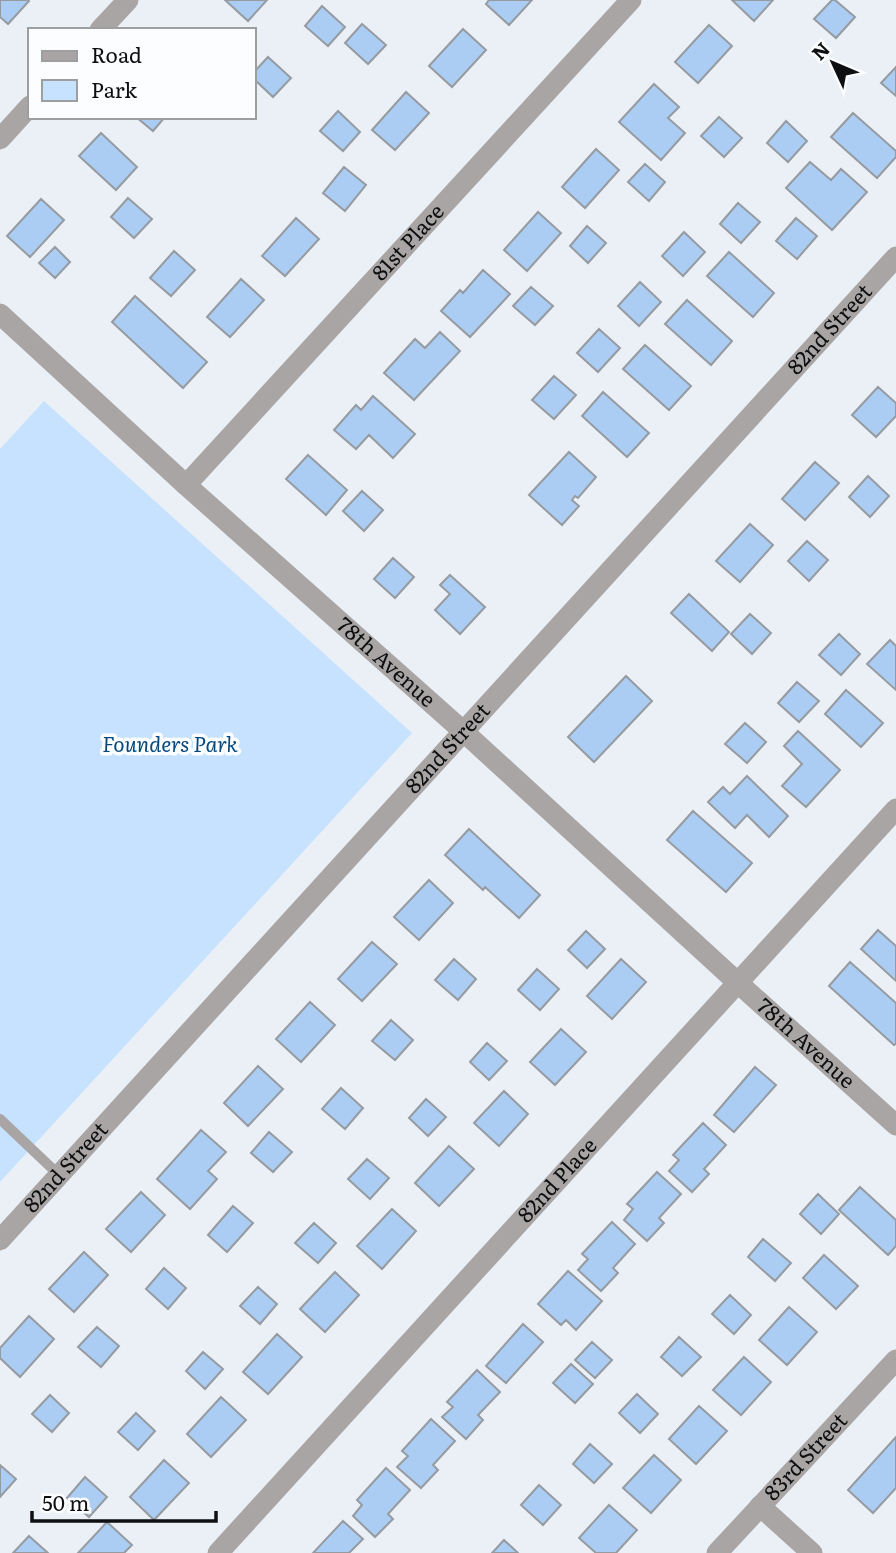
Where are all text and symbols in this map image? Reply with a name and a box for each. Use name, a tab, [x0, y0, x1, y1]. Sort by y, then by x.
legend	[28, 28, 256, 119]
north arrow	[798, 28, 868, 98]
text: N	[804, 35, 836, 66]
text: Road	[91, 38, 142, 69]
text: Park	[91, 73, 137, 104]
street label: 81st Place	[363, 196, 450, 286]
street label: 82nd Street	[779, 275, 878, 380]
street label: 78th Avenue	[331, 608, 444, 713]
street label: 82nd Street	[397, 694, 496, 799]
park label: Founders Park	[102, 727, 238, 758]
street label: 78th Avenue	[751, 989, 863, 1094]
street label: 82nd Street	[15, 1113, 114, 1218]
street label: 82nd Place	[509, 1129, 602, 1228]
street label: 83rd Street	[756, 1404, 853, 1506]
scale bar	[32, 1480, 215, 1524]
text: 50 m	[42, 1486, 89, 1517]

